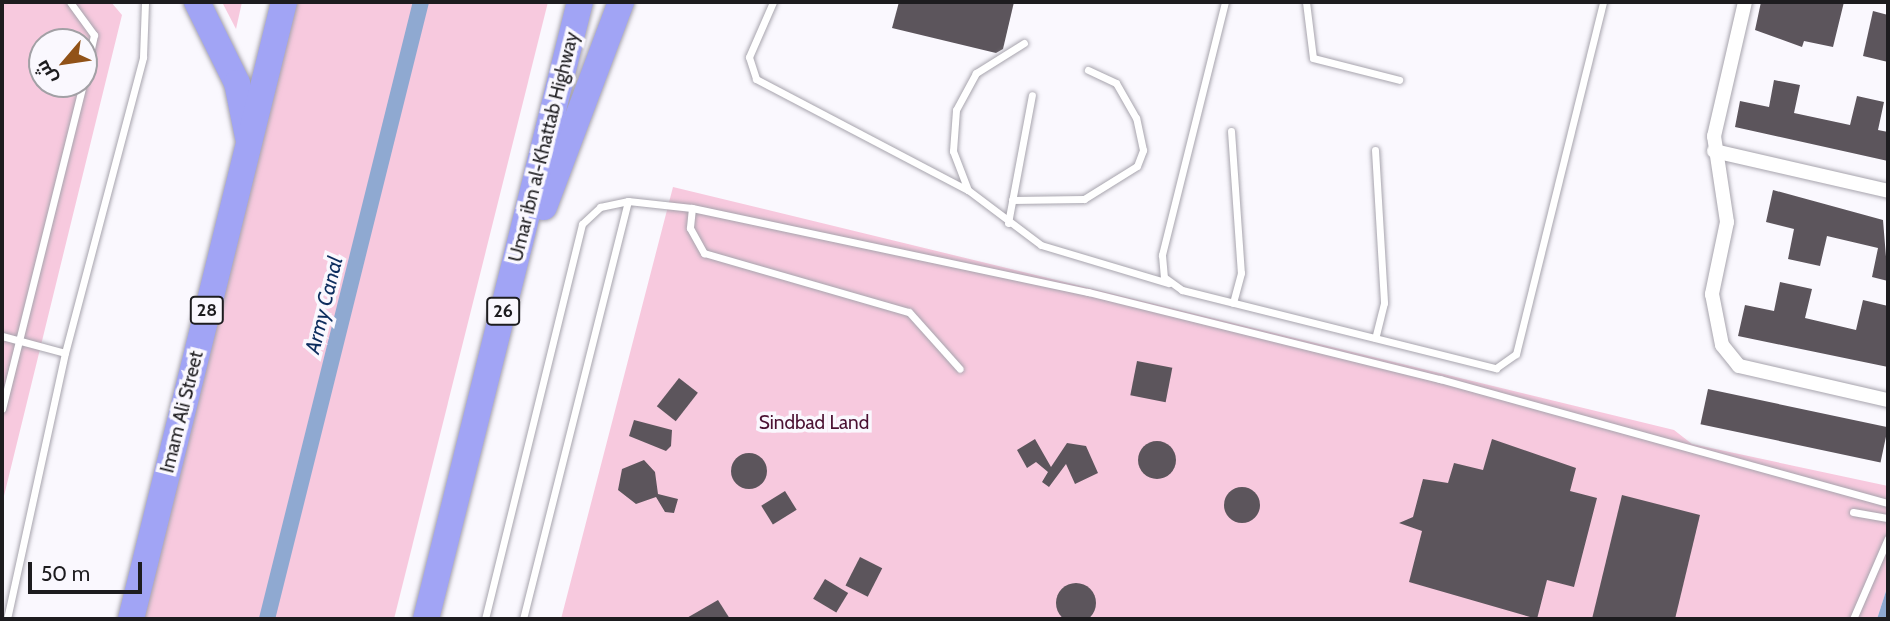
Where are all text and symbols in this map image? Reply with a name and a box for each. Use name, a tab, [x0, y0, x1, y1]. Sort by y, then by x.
north arrow	[28, 28, 98, 98]
street label: Umar ibn al-Khattab Highway	[504, 30, 584, 264]
text: ش	[30, 56, 62, 89]
water label: Army Canal	[300, 254, 348, 356]
road number: 28	[190, 296, 224, 324]
road number: 26	[486, 296, 520, 326]
street label: Imam Ali Street	[156, 349, 208, 475]
park label: Sindbad Land	[759, 412, 869, 434]
scale bar	[32, 548, 145, 592]
text: 50 m	[41, 561, 90, 586]

